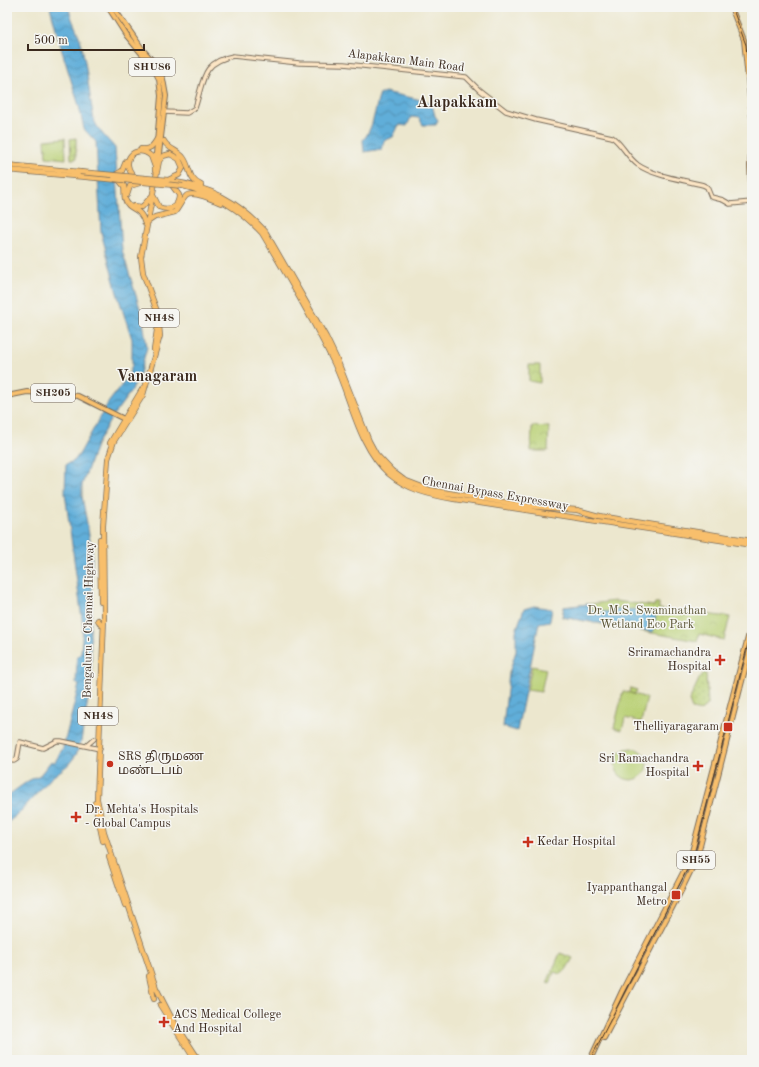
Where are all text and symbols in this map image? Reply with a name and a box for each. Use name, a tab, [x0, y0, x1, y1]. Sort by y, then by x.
scale bar	[28, 26, 144, 52]
text: 500 m	[34, 34, 68, 47]
street label: Alapakkam Main Road	[347, 48, 465, 74]
road number: SHU86	[129, 58, 175, 76]
district label: Alapakkam	[417, 95, 498, 111]
road number: NH48	[139, 309, 179, 327]
district label: Vanagaram	[117, 369, 198, 385]
road number: SH205	[31, 384, 75, 402]
street label: Chennai Bypass Expressway	[421, 475, 570, 513]
street label: Bengaluru - Chennai Highway	[82, 541, 96, 699]
park label: Dr. M.S. Swaminathan Wetland Eco Park	[587, 605, 707, 631]
place label: Sriramachandra Hospital	[628, 647, 711, 673]
marker: Sriramachandra Hospital	[714, 654, 726, 666]
road number: NH48	[78, 707, 118, 725]
place label: Thelliyaragaram	[633, 721, 719, 733]
marker: Thelliyaragaram	[722, 721, 734, 733]
place label: SRS திருமண மண்டபம்	[118, 750, 204, 777]
place label: Sri Ramachandra Hospital	[599, 753, 689, 779]
marker: SRS திருமண மண்டபம்	[105, 759, 115, 769]
marker: Sri Ramachandra Hospital	[692, 760, 704, 772]
place label: Dr. Mehta's Hospitals - Global Campus	[85, 804, 198, 830]
marker: Dr. Mehta's Hospitals - Global Campus	[70, 811, 82, 823]
marker: Kedar Hospital	[522, 836, 534, 848]
place label: Kedar Hospital	[537, 836, 616, 848]
road number: SH55	[677, 851, 715, 869]
place label: Iyappanthangal Metro	[587, 882, 667, 908]
marker: Iyappanthangal Metro	[670, 889, 682, 901]
place label: ACS Medical College And Hospital	[173, 1009, 282, 1035]
marker: ACS Medical College And Hospital	[158, 1016, 170, 1028]

